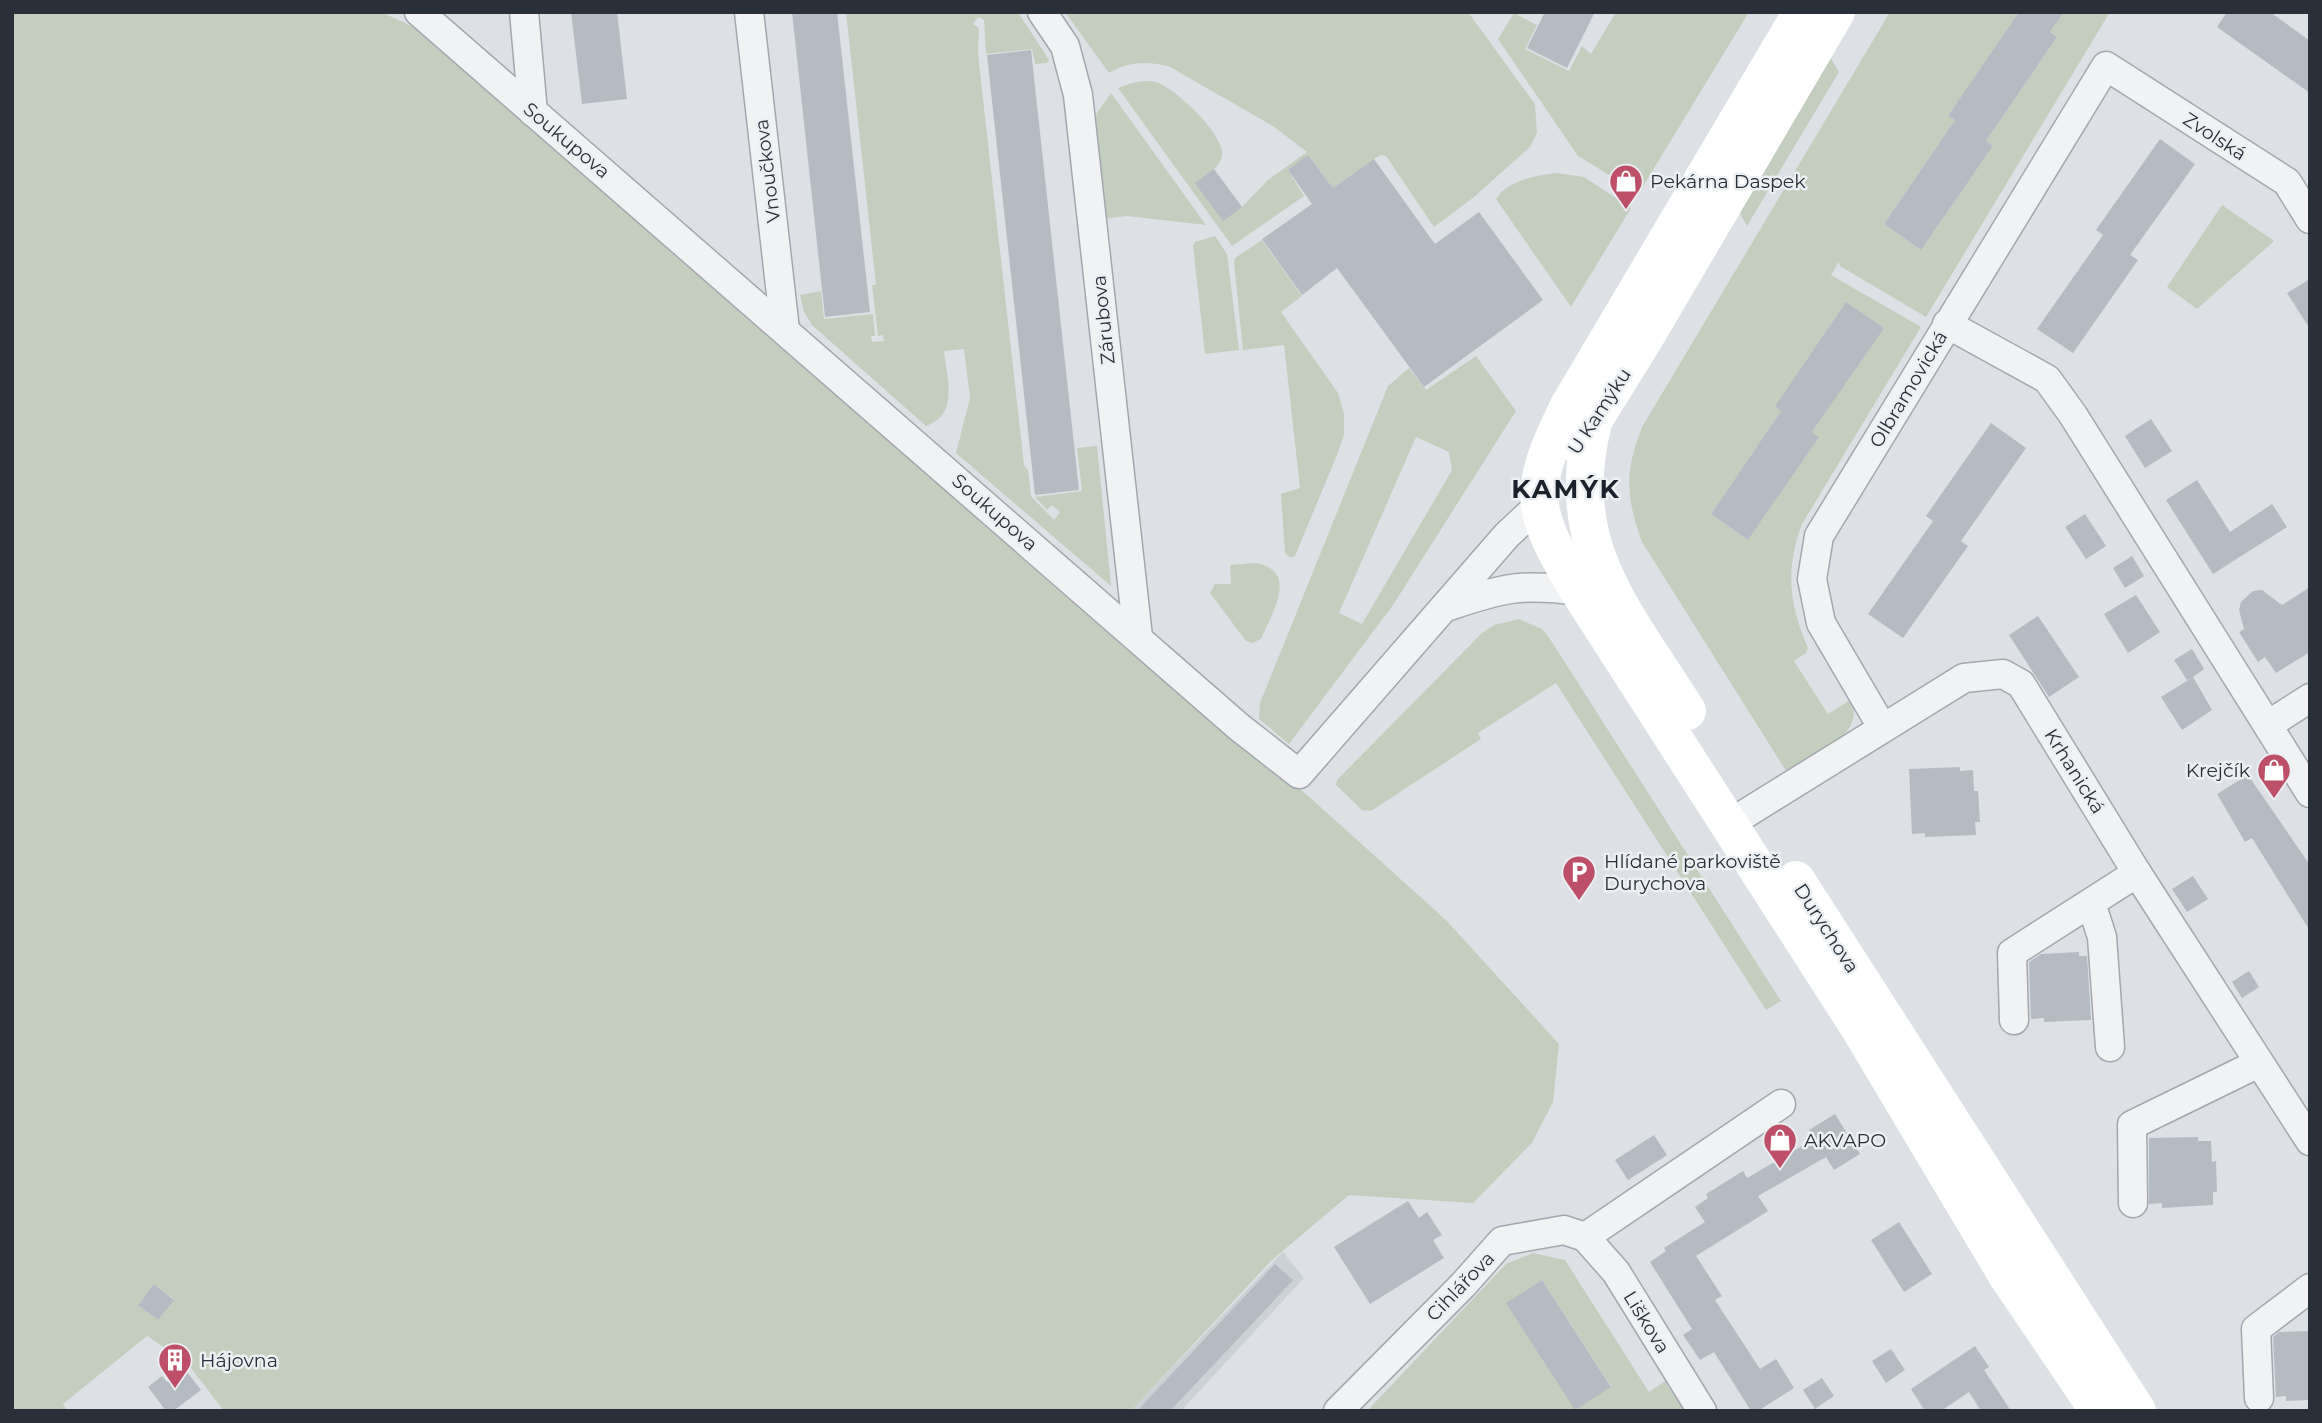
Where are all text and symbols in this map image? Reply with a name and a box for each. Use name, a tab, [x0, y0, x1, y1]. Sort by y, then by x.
street label: Soukupova	[519, 98, 615, 183]
street label: Zvolská	[2179, 107, 2251, 165]
street label: Vnoučkova	[750, 118, 785, 224]
shop icon: Pekárna Daspek	[1607, 162, 1645, 211]
place label: Pekárna Daspek	[1650, 170, 1806, 193]
street label: Zárubova	[1087, 274, 1120, 366]
street label: Olbramovická	[1865, 327, 1952, 452]
street label: U Kamýku	[1563, 364, 1636, 459]
street label: Soukupova	[947, 469, 1042, 556]
district label: KAMÝK	[1511, 473, 1621, 505]
street label: Krhanická	[2039, 725, 2110, 818]
shop icon: Krejčík	[2255, 751, 2293, 800]
place label: Krejčík	[2186, 759, 2251, 782]
place label: Hlídané parkoviště Durychova	[1604, 850, 1781, 895]
parking icon: Hlídané parkoviště Durychova	[1560, 853, 1598, 902]
street label: Durychova	[1789, 879, 1864, 977]
shop icon: AKVAPO	[1761, 1121, 1799, 1170]
place label: AKVAPO	[1804, 1129, 1886, 1152]
street label: Cihlářova	[1422, 1247, 1499, 1326]
street label: Liškova	[1618, 1287, 1675, 1358]
building icon: Hájovna	[156, 1341, 194, 1390]
place label: Hájovna	[200, 1349, 278, 1372]

